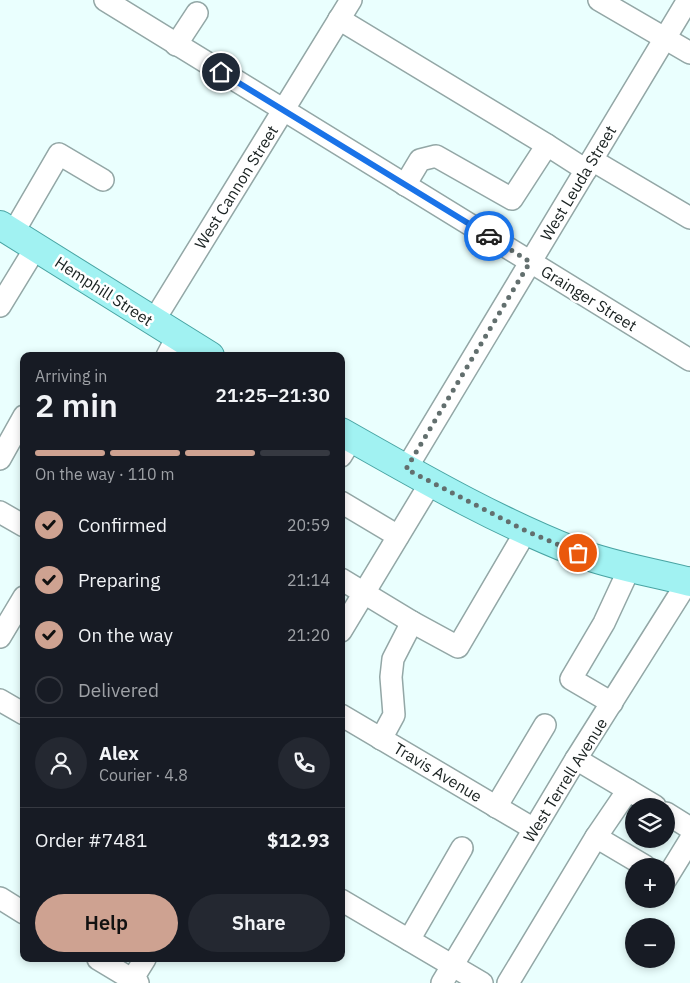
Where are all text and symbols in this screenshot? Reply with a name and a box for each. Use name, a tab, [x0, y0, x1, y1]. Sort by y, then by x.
pin	[200, 51, 242, 93]
icon: home	[207, 58, 235, 86]
street label: West Cannon Street	[190, 121, 282, 253]
street label: West Leuda Street	[536, 122, 620, 244]
courier	[464, 211, 514, 261]
icon: car	[475, 222, 503, 250]
street label: Hemphill Street	[51, 252, 157, 330]
street label: Grainger Street	[537, 261, 641, 335]
text: Arriving in	[35, 366, 107, 386]
text: 21:25–21:30	[216, 383, 330, 407]
text: 2 min	[35, 384, 118, 426]
text: On the way · 110 m	[35, 464, 174, 484]
icon: check	[35, 511, 63, 539]
text: Confirmed	[78, 513, 167, 537]
text: 20:59	[287, 515, 330, 535]
pin	[557, 532, 599, 574]
icon: bag	[564, 539, 592, 567]
icon: check	[35, 566, 63, 594]
text: Preparing	[78, 568, 160, 592]
text: 21:14	[287, 570, 330, 590]
icon: check	[35, 621, 63, 649]
text: On the way	[78, 623, 173, 647]
text: 21:20	[287, 625, 330, 645]
text: Delivered	[78, 678, 159, 702]
street label: West Terrell Avenue	[519, 714, 611, 846]
button: person	[35, 737, 87, 789]
button: phone	[278, 737, 330, 789]
street label: Travis Avenue	[390, 738, 486, 806]
text: Alex	[99, 741, 139, 765]
text: Courier · 4.8	[99, 765, 188, 785]
map controls	[625, 798, 675, 968]
button: layers	[625, 798, 675, 848]
text: Order #7481	[35, 828, 147, 852]
text: $12.93	[267, 828, 330, 852]
button: +	[625, 858, 675, 908]
button: Help	[35, 894, 178, 952]
button: Share	[188, 894, 330, 952]
button: −	[625, 918, 675, 968]

